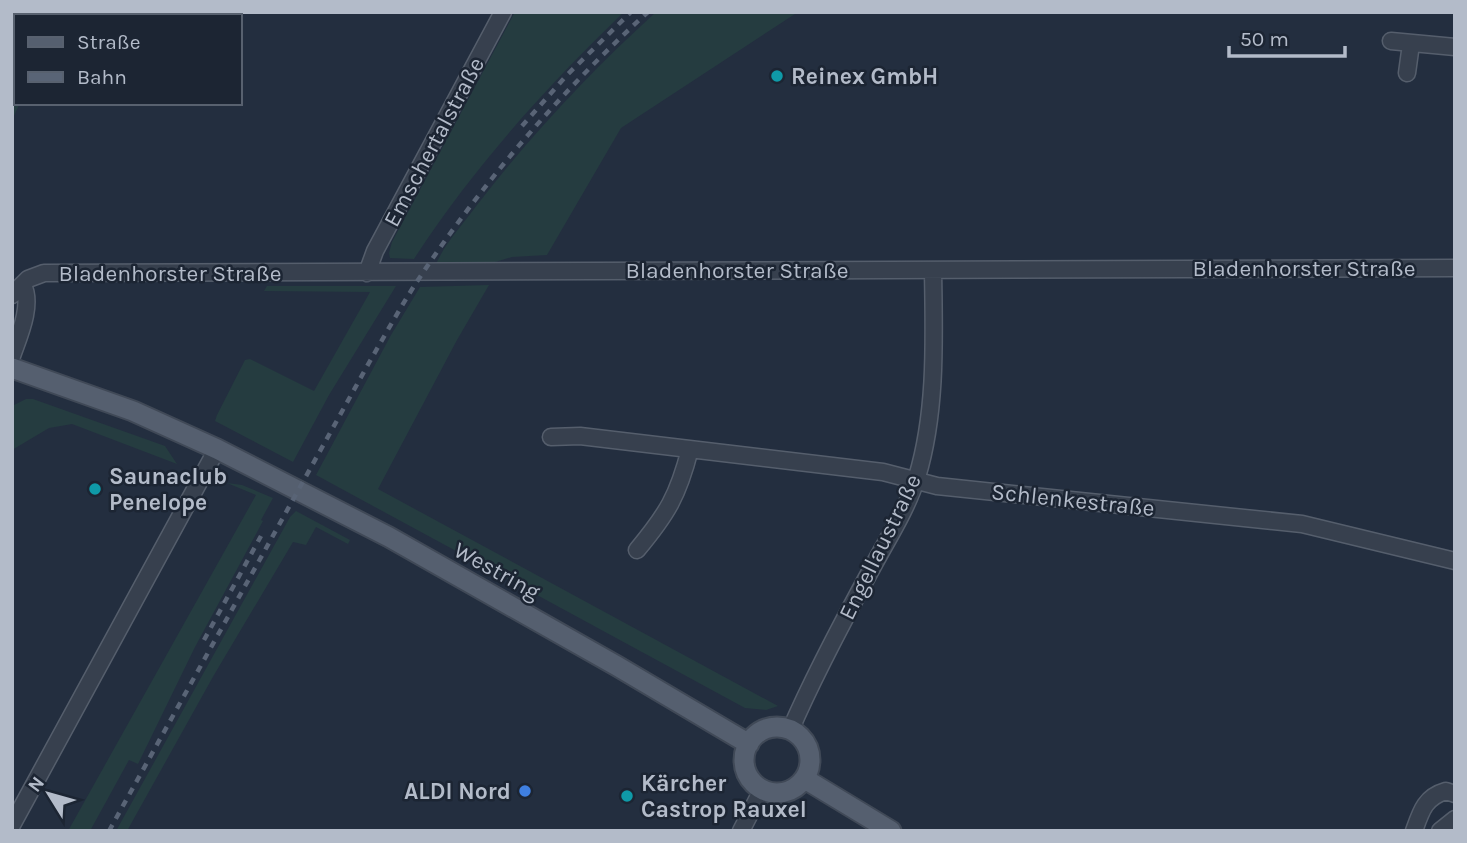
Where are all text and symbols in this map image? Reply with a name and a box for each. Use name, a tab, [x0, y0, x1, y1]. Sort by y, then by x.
legend	[14, 14, 242, 105]
scale bar	[1229, 14, 1344, 58]
text: 50 m	[1240, 27, 1289, 51]
text: Straße	[77, 30, 140, 54]
street label: Emschertalstraße	[378, 53, 490, 231]
place label: Reinex GmbH	[791, 63, 938, 90]
text: Bahn	[77, 65, 127, 89]
marker: Reinex GmbH	[769, 68, 785, 84]
street label: Bladenhorster Straße	[1192, 255, 1416, 282]
street label: Bladenhorster Straße	[625, 257, 849, 284]
street label: Bladenhorster Straße	[58, 260, 282, 287]
place label: Saunaclub Penelope	[109, 463, 227, 516]
street label: Engellaustraße	[833, 470, 927, 624]
street label: Schlenkestraße	[990, 478, 1156, 522]
marker: Saunaclub Penelope	[87, 481, 103, 497]
street label: Westring	[449, 536, 545, 606]
north arrow	[14, 759, 84, 829]
place label: Kärcher Castrop Rauxel	[641, 770, 807, 823]
text: N	[23, 772, 49, 796]
place label: ALDI Nord	[404, 778, 511, 805]
marker: ALDI Nord	[517, 783, 533, 799]
marker: Kärcher Castrop Rauxel	[619, 788, 635, 804]

